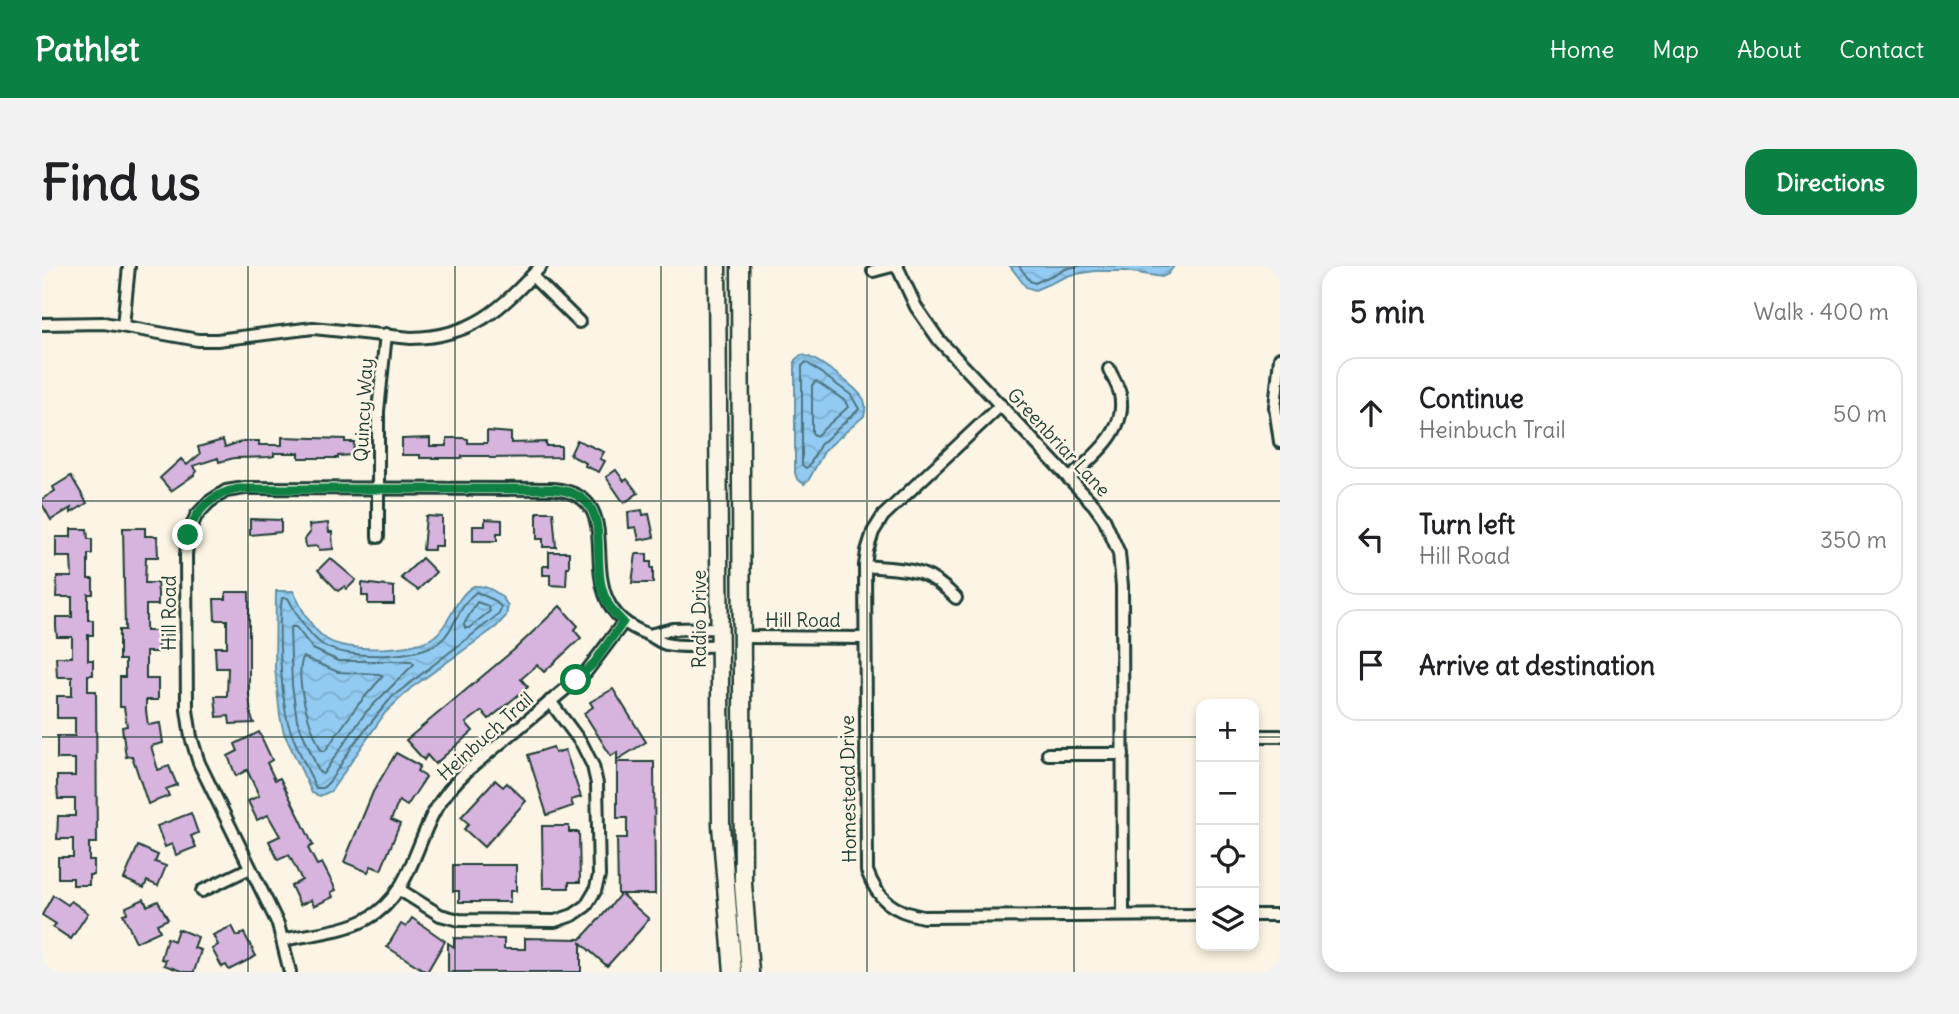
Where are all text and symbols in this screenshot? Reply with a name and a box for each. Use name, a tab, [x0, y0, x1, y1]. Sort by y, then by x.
text: Pathlet	[35, 28, 139, 70]
text: Home	[1550, 34, 1614, 64]
text: Map	[1652, 34, 1699, 64]
text: About	[1737, 34, 1801, 64]
text: Contact	[1839, 34, 1924, 64]
button: Directions	[1745, 149, 1917, 215]
text: Find us	[42, 152, 200, 213]
text: 5 min	[1350, 293, 1425, 331]
text: Walk · 400 m	[1754, 297, 1889, 326]
street label: Quincy Way	[348, 358, 378, 462]
text: Continue	[1419, 382, 1524, 415]
street label: Greenbriar Lane	[1002, 383, 1116, 501]
icon: ahead	[1352, 394, 1390, 432]
text: 50 m	[1833, 399, 1887, 428]
text: Heinbuch Trail	[1419, 415, 1566, 444]
text: Turn left	[1419, 508, 1515, 541]
route end	[172, 519, 203, 550]
icon: left	[1352, 520, 1390, 558]
text: 350 m	[1820, 525, 1887, 554]
text: Hill Road	[1419, 541, 1510, 570]
street label: Radio Drive	[687, 570, 711, 668]
street label: Hill Road	[157, 575, 181, 651]
street label: Hill Road	[765, 608, 841, 632]
icon: arrive	[1352, 646, 1390, 684]
text: Arrive at destination	[1419, 649, 1655, 682]
route start	[560, 664, 591, 695]
street label: Heinbuch Trail	[432, 687, 538, 785]
map controls	[1196, 699, 1259, 951]
button: +	[1196, 699, 1259, 762]
street label: Homestead Drive	[835, 715, 861, 863]
button: −	[1196, 762, 1259, 825]
button: locate	[1196, 825, 1259, 888]
button: layers	[1196, 888, 1259, 951]

